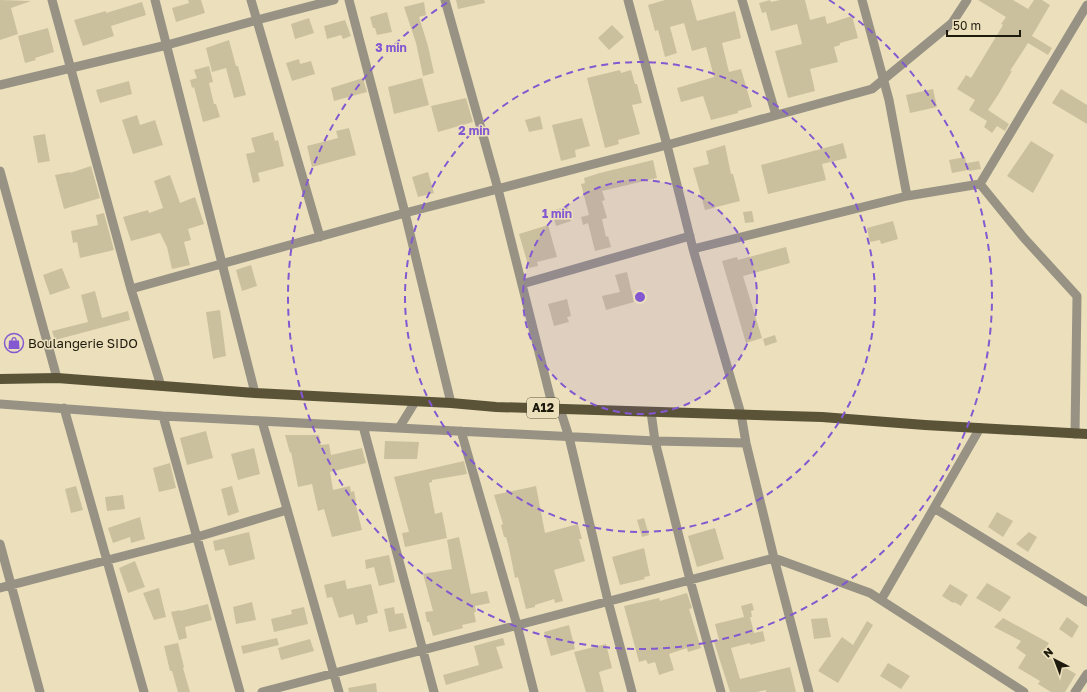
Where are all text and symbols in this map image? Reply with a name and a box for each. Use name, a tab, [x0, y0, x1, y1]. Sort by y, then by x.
scale bar	[947, 12, 1020, 38]
text: 50 m	[953, 18, 981, 33]
text: 3 min	[375, 40, 407, 55]
text: 2 min	[458, 123, 490, 138]
text: 1 min	[542, 206, 572, 221]
centre of rings	[633, 290, 647, 304]
shop icon: Boulangerie SIDO	[3, 332, 25, 354]
place label: Boulangerie SIDO	[28, 335, 138, 351]
road number: A12	[527, 398, 559, 418]
north arrow	[1035, 640, 1075, 680]
text: N	[1041, 645, 1055, 660]

